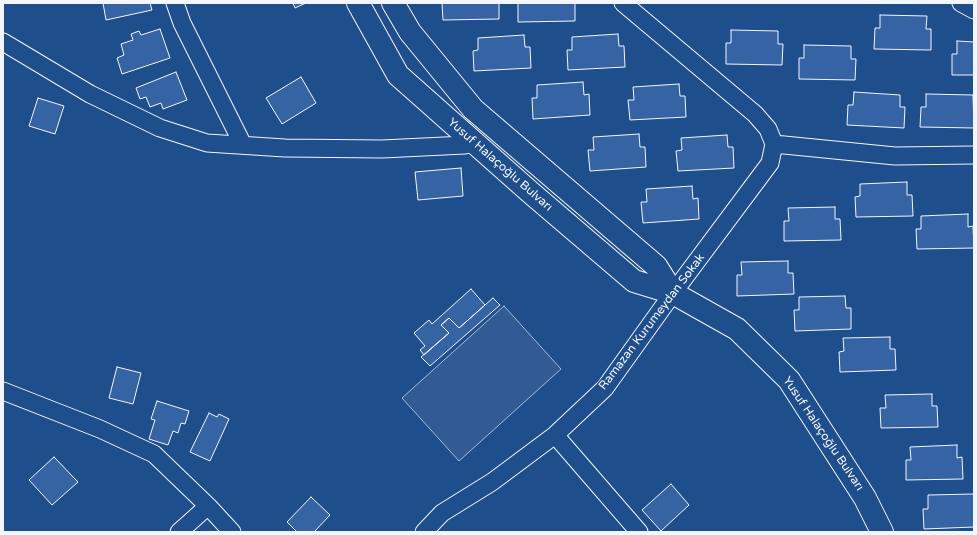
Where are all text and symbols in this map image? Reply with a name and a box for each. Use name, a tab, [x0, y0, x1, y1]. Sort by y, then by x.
street label: Yusuf Halaçoğlu Bulvarı	[445, 116, 555, 214]
street label: Ramazan Kurumeydan Sokak	[596, 251, 708, 393]
street label: Yusuf Halaçoğlu Bulvarı	[779, 374, 867, 494]

